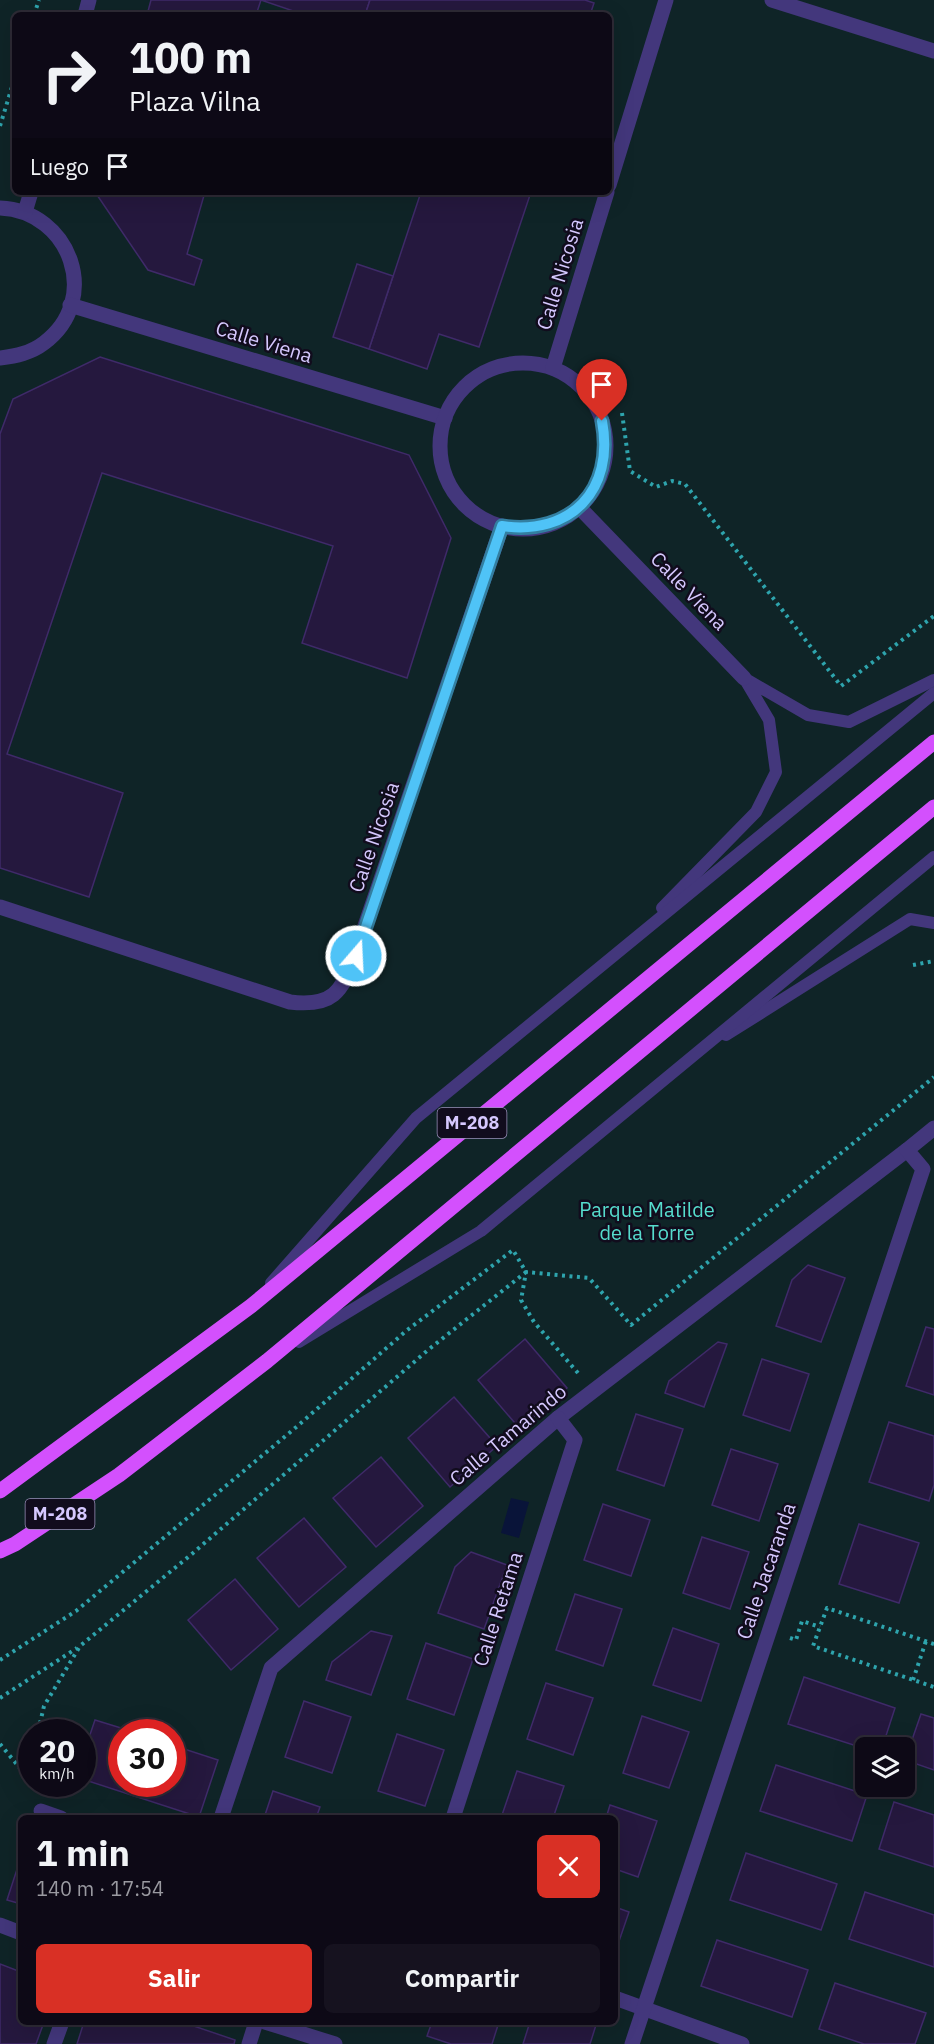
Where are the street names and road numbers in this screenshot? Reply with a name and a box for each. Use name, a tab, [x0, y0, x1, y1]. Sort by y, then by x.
street label: Calle Nicosia	[530, 214, 589, 333]
street label: Calle Viena	[212, 314, 316, 369]
street label: Calle Viena	[645, 545, 734, 636]
street label: Calle Nicosia	[342, 778, 405, 896]
road number: M-208	[438, 1108, 506, 1138]
street label: Calle Tamarindo	[443, 1378, 572, 1492]
road number: M-208	[26, 1499, 94, 1529]
street label: Calle Jacaranda	[730, 1499, 802, 1643]
street label: Calle Retama	[466, 1548, 529, 1670]

